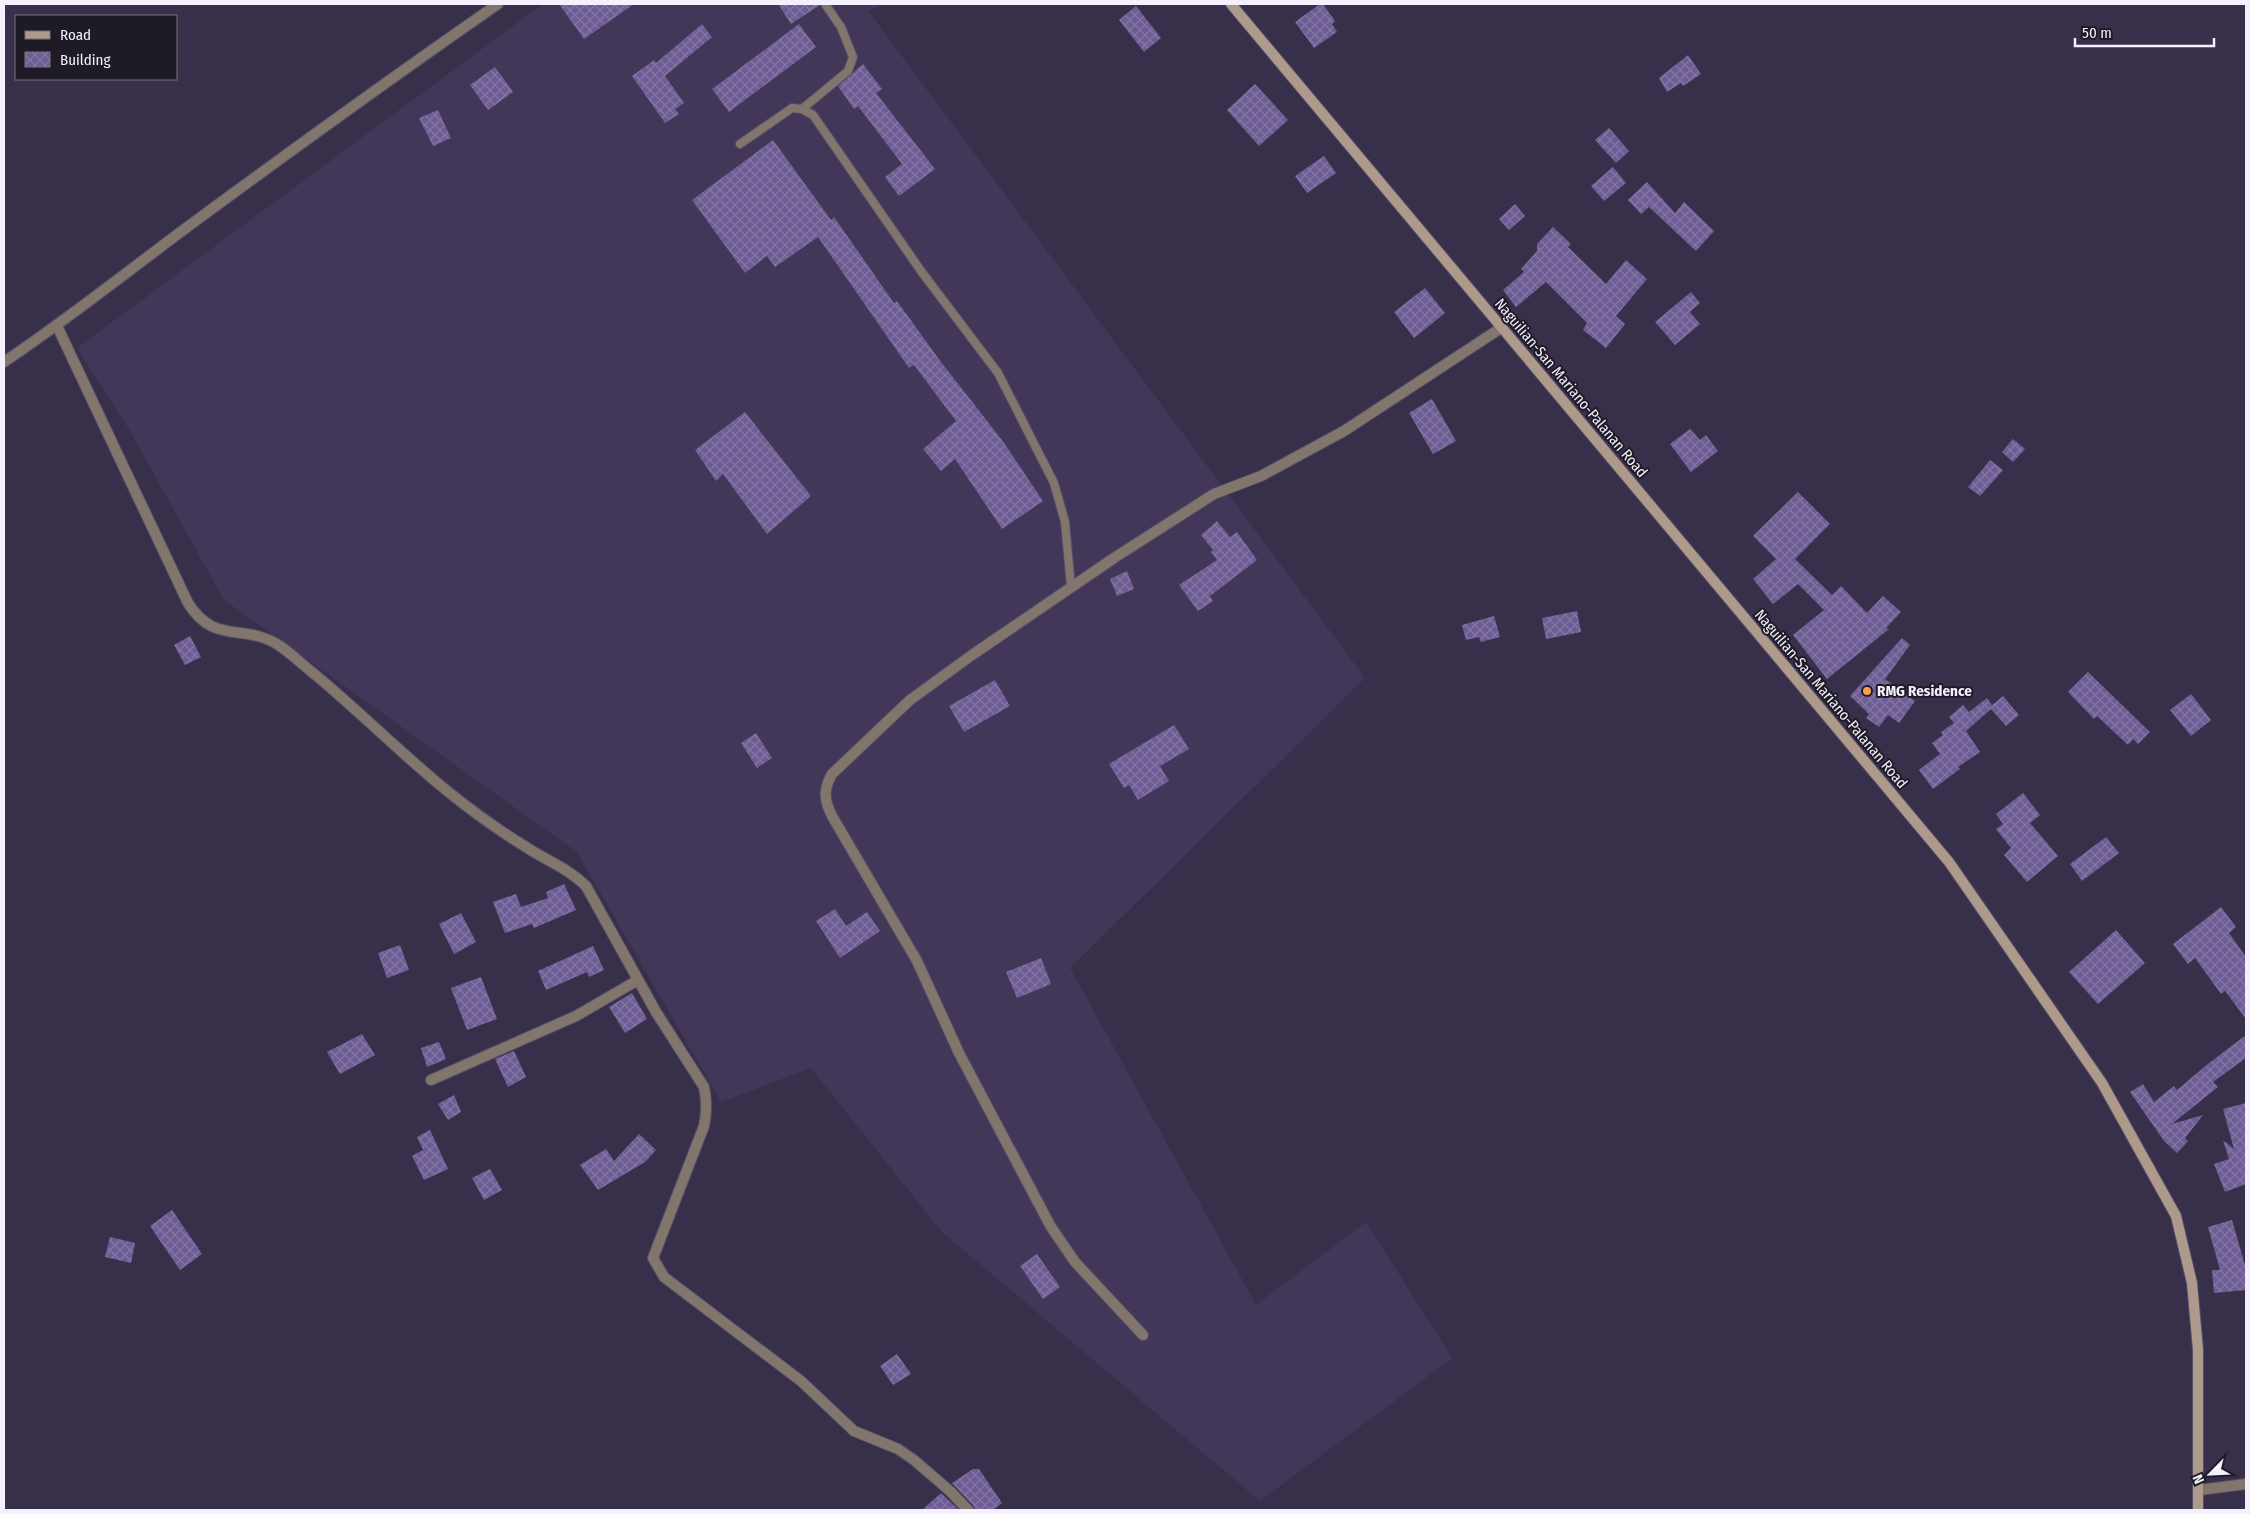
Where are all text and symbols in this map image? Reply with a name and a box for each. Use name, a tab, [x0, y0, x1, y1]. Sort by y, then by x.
legend	[15, 15, 178, 80]
scale bar	[2075, 15, 2214, 47]
text: 50 m	[2082, 24, 2112, 42]
text: Road	[60, 26, 91, 44]
text: Building	[60, 51, 111, 69]
street label: Naguilian-San Mariano-Palanan Road	[1491, 295, 1651, 481]
street label: Naguilian-San Mariano-Palanan Road	[1751, 606, 1911, 792]
place label: RMG Residence	[1877, 682, 1972, 700]
marker: RMG Residence	[1861, 685, 1873, 697]
north arrow	[2185, 1449, 2235, 1499]
text: N	[2189, 1472, 2208, 1486]

